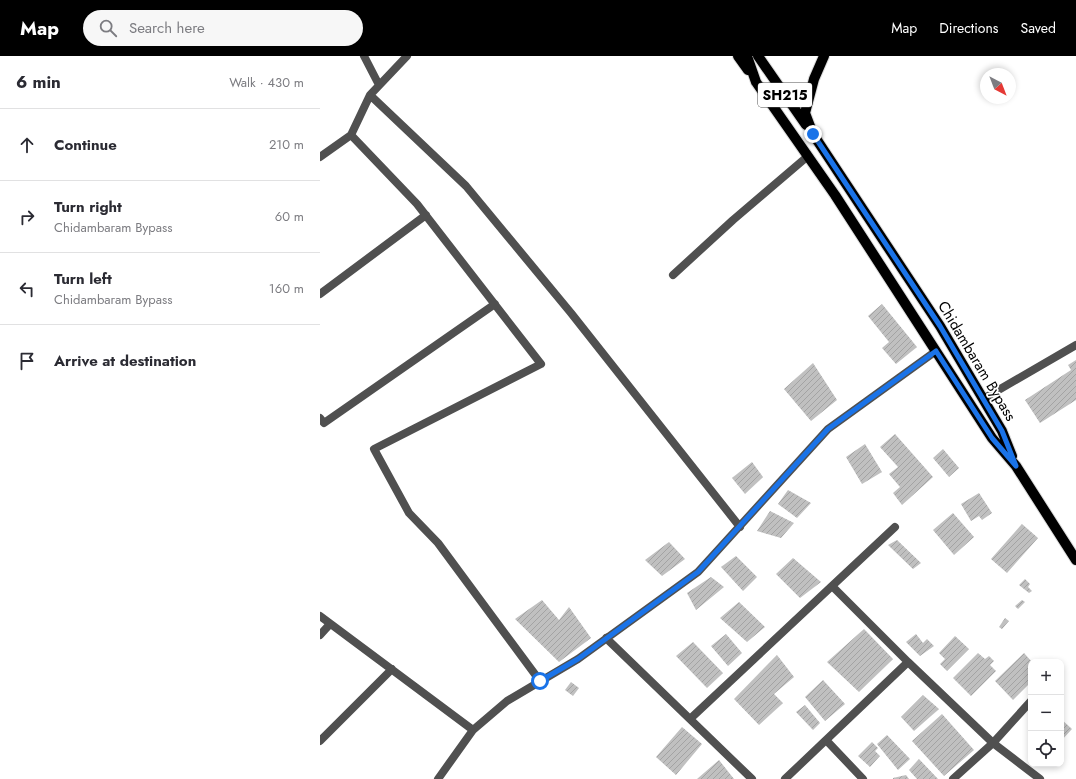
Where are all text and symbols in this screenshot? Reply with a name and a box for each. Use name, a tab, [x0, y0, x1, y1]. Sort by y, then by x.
search box	[83, 10, 363, 46]
text: Map	[20, 15, 59, 42]
icon: search	[97, 17, 119, 39]
text: Search here	[129, 17, 205, 39]
text: Map	[891, 18, 917, 38]
text: Directions	[939, 18, 999, 38]
text: Saved	[1021, 18, 1056, 38]
north arrow	[980, 68, 1016, 104]
text: 6 min	[16, 70, 61, 94]
text: Walk · 430 m	[229, 73, 304, 92]
road number: SH215	[758, 83, 812, 107]
route end	[804, 125, 822, 143]
icon: ahead	[16, 134, 38, 156]
text: Continue	[54, 134, 117, 156]
text: 210 m	[269, 135, 304, 154]
text: Turn right	[54, 196, 122, 218]
icon: right	[16, 206, 38, 228]
text: 60 m	[275, 207, 304, 226]
text: Chidambaram Bypass	[54, 218, 172, 237]
text: Turn left	[54, 268, 112, 290]
icon: left	[16, 278, 38, 300]
text: 160 m	[269, 279, 304, 298]
text: Chidambaram Bypass	[54, 290, 172, 309]
street label: Chidambaram Bypass	[932, 297, 1022, 425]
icon: arrive	[16, 350, 38, 372]
text: Arrive at destination	[54, 350, 196, 372]
map controls	[1028, 659, 1064, 767]
button: +	[1028, 659, 1064, 695]
route start	[531, 672, 549, 690]
button: −	[1028, 695, 1064, 731]
button: locate	[1028, 731, 1064, 767]

